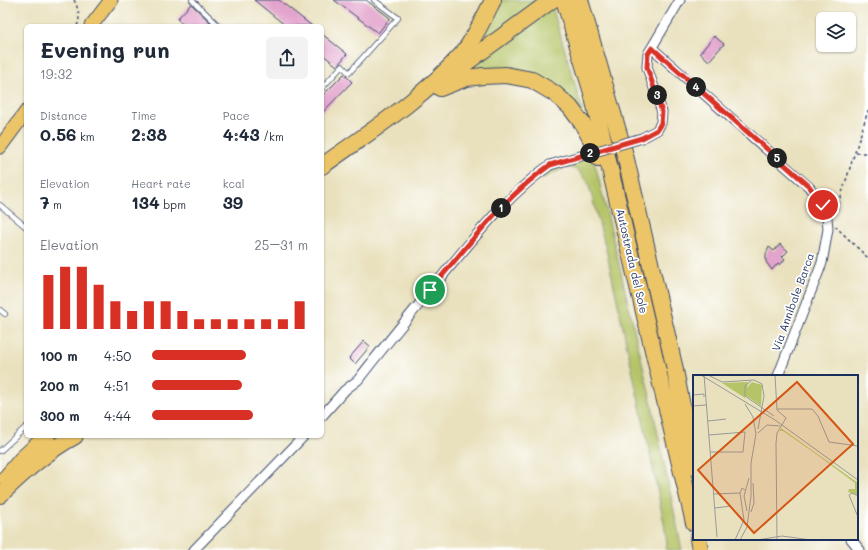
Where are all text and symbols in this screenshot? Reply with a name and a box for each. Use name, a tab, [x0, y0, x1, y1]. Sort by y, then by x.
map controls	[816, 12, 856, 52]
button: layers	[816, 12, 856, 52]
text: Evening run	[40, 35, 170, 64]
button: share	[266, 37, 308, 79]
text: 19:32	[40, 65, 72, 82]
pin: 4	[686, 77, 706, 97]
text: 4	[693, 79, 699, 94]
pin: 3	[647, 85, 667, 105]
text: 3	[654, 87, 660, 102]
text: Distance	[40, 108, 87, 123]
text: Time	[131, 108, 156, 123]
text: Pace	[223, 108, 250, 123]
text: 0.56	[40, 123, 76, 145]
text: 2:38	[131, 123, 167, 145]
text: 4:43	[223, 123, 260, 145]
text: km	[76, 129, 95, 144]
text: /km	[260, 129, 284, 144]
pin: 2	[580, 143, 600, 163]
text: 2	[587, 145, 593, 160]
pin: 5	[767, 148, 787, 168]
text: 5	[774, 150, 780, 165]
text: Elevation	[40, 176, 89, 191]
text: Heart rate	[131, 176, 191, 191]
text: kcal	[223, 176, 245, 191]
pin	[806, 188, 840, 222]
text: 7	[40, 191, 49, 213]
text: 134	[131, 191, 160, 213]
text: 39	[223, 191, 243, 213]
icon: check	[812, 194, 834, 216]
text: m	[49, 197, 62, 212]
text: bpm	[160, 197, 186, 212]
pin: 1	[491, 198, 511, 218]
text: 1	[499, 200, 503, 215]
street label: Autostrada del Sole	[613, 207, 652, 315]
text: Elevation	[40, 236, 98, 253]
text: 25–31 m	[255, 236, 308, 253]
street label: Via Annibale Barca	[768, 251, 817, 353]
pin	[413, 273, 447, 307]
icon: arrive	[419, 279, 441, 301]
text: 100 m	[40, 347, 77, 364]
text: 4:50	[104, 347, 131, 364]
inset map	[693, 375, 858, 540]
text: 200 m	[40, 377, 79, 394]
text: 4:51	[104, 377, 129, 394]
text: 300 m	[40, 407, 80, 424]
text: 4:44	[104, 407, 131, 424]

